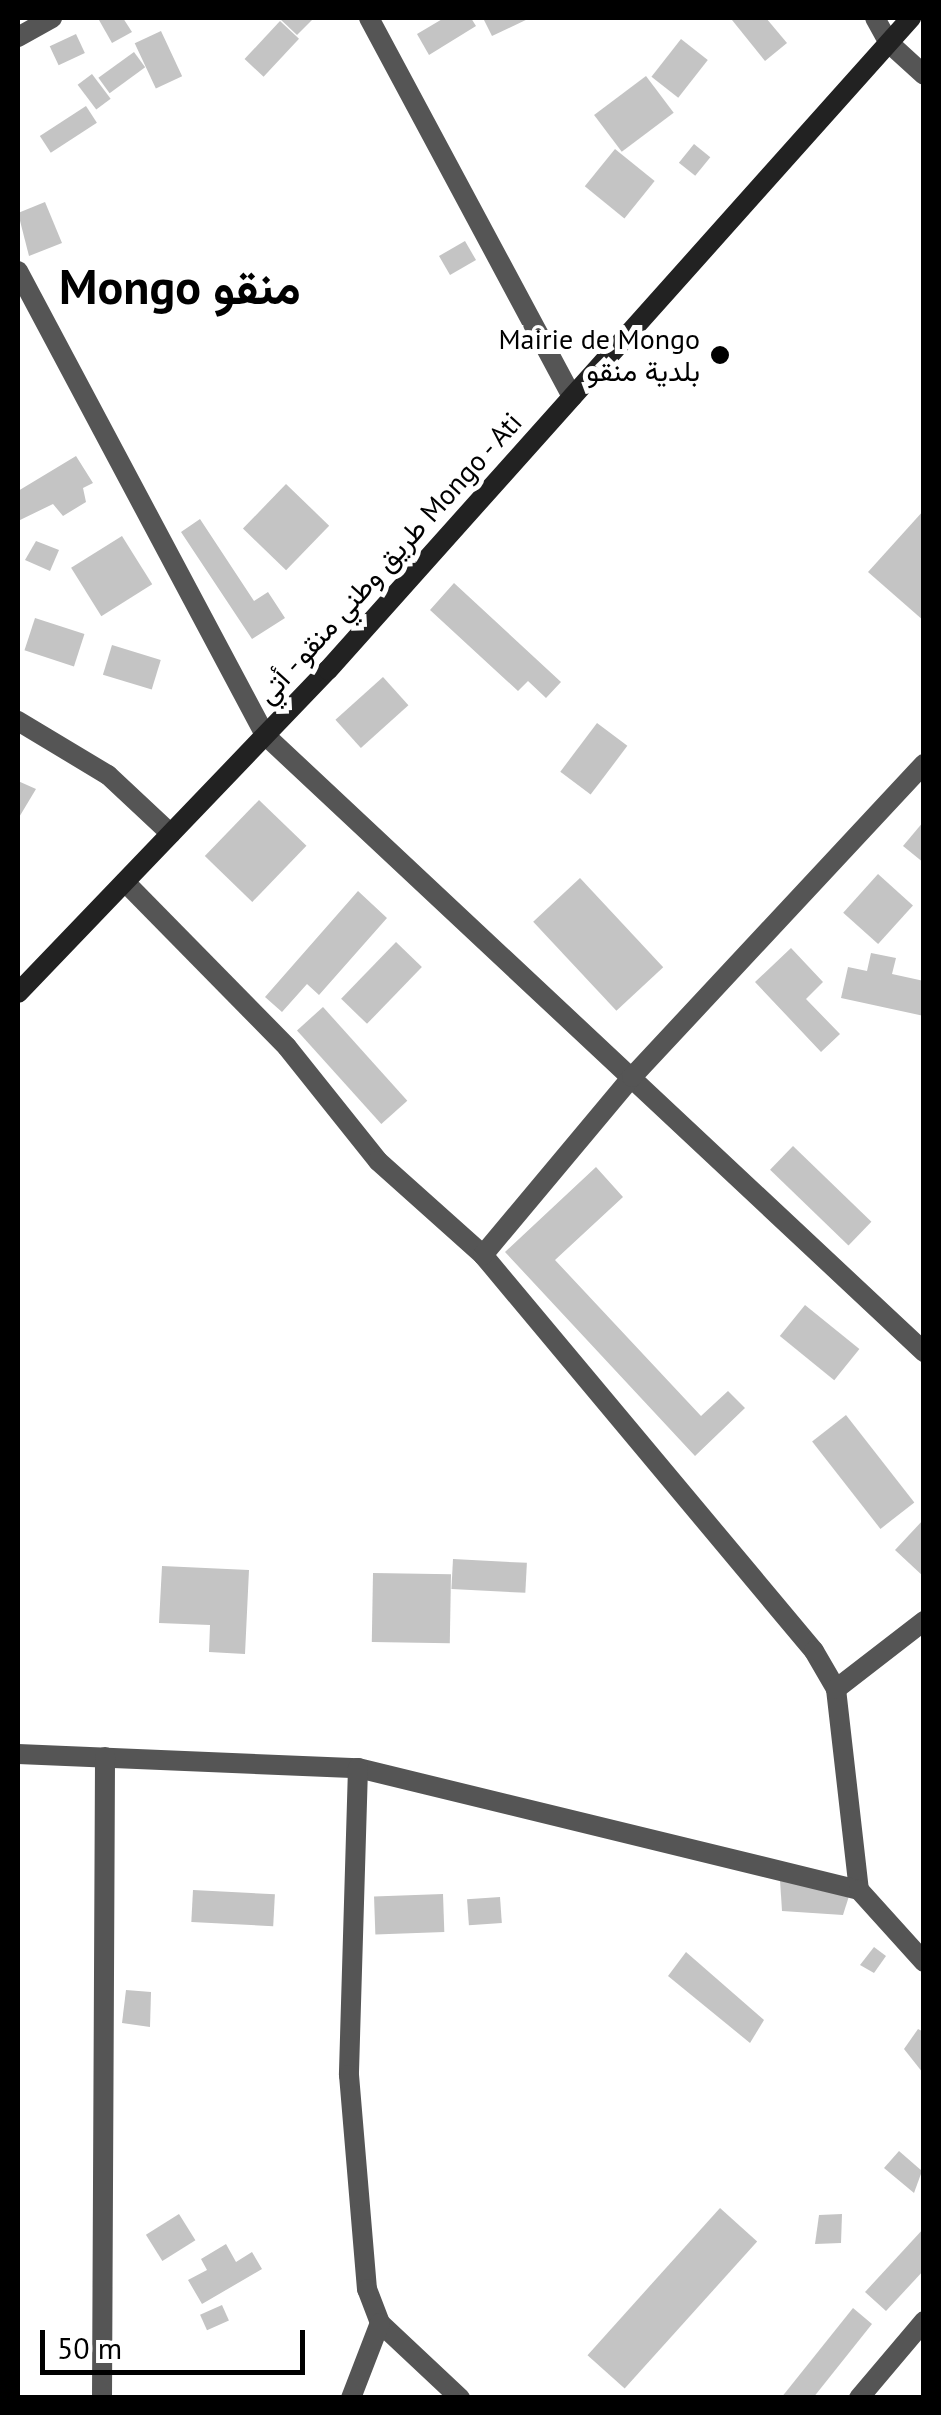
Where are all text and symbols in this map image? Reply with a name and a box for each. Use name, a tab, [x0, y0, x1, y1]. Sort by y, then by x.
district label: Mongo منقو	[59, 258, 301, 316]
place label: Mairie de Mongo بلدية منقو	[498, 322, 700, 388]
marker: Mairie de Mongo بلدية منقو	[709, 344, 731, 366]
street label: طريق وطني منقو - أتي Mongo - Ati	[246, 402, 532, 714]
scale bar	[45, 2310, 310, 2372]
text: 50 m	[57, 2328, 122, 2367]

